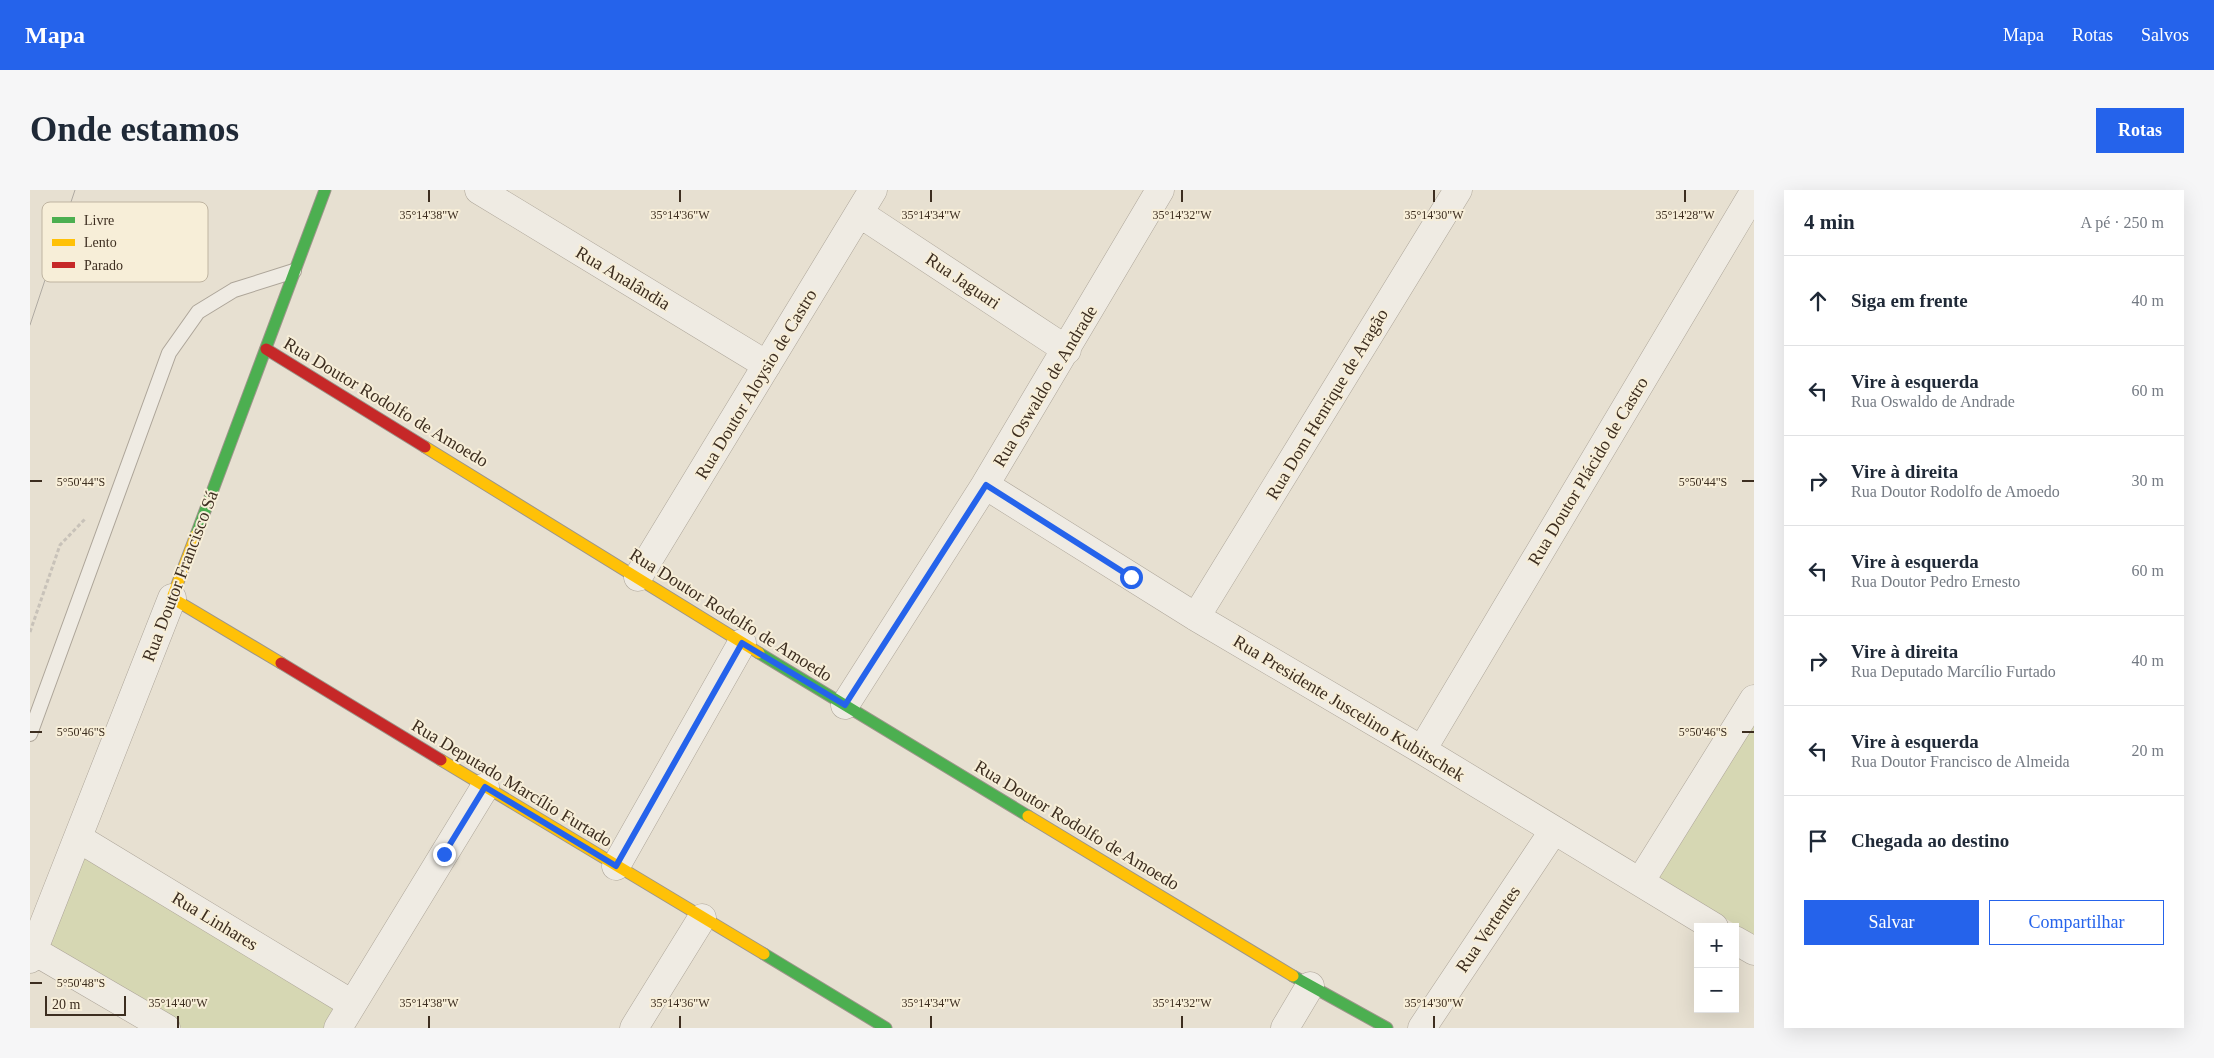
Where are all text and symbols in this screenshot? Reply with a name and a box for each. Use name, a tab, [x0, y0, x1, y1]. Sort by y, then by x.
text: Mapa	[25, 22, 85, 48]
text: Mapa	[2003, 25, 2044, 45]
text: Rotas	[2072, 25, 2113, 45]
text: Salvos	[2141, 25, 2189, 45]
button: Rotas	[2096, 108, 2184, 153]
text: Onde estamos	[30, 110, 239, 149]
legend	[42, 202, 208, 282]
text: 35°14'38"W	[399, 208, 459, 222]
text: 35°14'36"W	[650, 208, 710, 222]
text: 35°14'34"W	[901, 208, 961, 222]
text: 35°14'32"W	[1152, 208, 1212, 222]
text: 35°14'30"W	[1404, 208, 1464, 222]
text: 35°14'28"W	[1655, 208, 1715, 222]
text: 4 min	[1804, 210, 1855, 234]
text: Livre	[84, 213, 114, 228]
text: A pé · 250 m	[2080, 214, 2164, 231]
text: Lento	[84, 235, 117, 250]
street label: Rua Analândia	[572, 242, 674, 314]
street label: Rua Jaguari	[922, 249, 1004, 313]
text: Parado	[84, 258, 123, 273]
street label: Rua Doutor Aloysio de Castro	[691, 285, 821, 483]
icon: ahead	[1804, 287, 1832, 315]
text: Siga em frente	[1851, 290, 1968, 311]
text: 40 m	[2132, 292, 2164, 309]
street label: Rua Oswaldo de Andrade	[989, 302, 1101, 470]
street label: Rua Dom Henrique de Aragão	[1262, 305, 1392, 503]
street label: Rua Doutor Rodolfo de Amoedo	[280, 333, 492, 471]
text: Vire à esquerda	[1851, 371, 1979, 392]
street label: Rua Doutor Plácido de Castro	[1524, 373, 1652, 569]
icon: left	[1804, 377, 1832, 405]
text: 60 m	[2132, 382, 2164, 399]
text: Rua Oswaldo de Andrade	[1851, 393, 2015, 410]
text: Vire à direita	[1851, 461, 1958, 482]
icon: right	[1804, 467, 1832, 495]
text: 30 m	[2132, 472, 2164, 489]
text: 5°50'44"S	[57, 475, 105, 489]
text: 5°50'44"S	[1679, 475, 1727, 489]
text: Rua Doutor Rodolfo de Amoedo	[1851, 483, 2060, 500]
street label: Rua Doutor Francisco Sá	[138, 488, 222, 664]
street label: Rua Doutor Rodolfo de Amoedo	[626, 544, 836, 686]
text: Vire à esquerda	[1851, 551, 1979, 572]
icon: left	[1804, 557, 1832, 585]
text: 60 m	[2132, 562, 2164, 579]
route start	[1120, 566, 1143, 589]
text: Rua Doutor Pedro Ernesto	[1851, 573, 2020, 590]
street label: Rua Presidente Juscelino Kubitschek	[1230, 631, 1468, 785]
text: Vire à direita	[1851, 641, 1958, 662]
icon: right	[1804, 647, 1832, 675]
text: 40 m	[2132, 652, 2164, 669]
text: Rua Deputado Marcílio Furtado	[1851, 663, 2056, 680]
street label: Rua Deputado Marcílio Furtado	[408, 715, 616, 851]
text: 5°50'46"S	[57, 725, 105, 739]
text: 5°50'46"S	[1679, 725, 1727, 739]
text: Vire à esquerda	[1851, 731, 1979, 752]
icon: left	[1804, 737, 1832, 765]
text: 20 m	[2132, 742, 2164, 759]
text: Rua Doutor Francisco de Almeida	[1851, 753, 2070, 770]
street label: Rua Doutor Rodolfo de Amoedo	[971, 756, 1183, 894]
icon: arrive	[1804, 827, 1832, 855]
text: Chegada ao destino	[1851, 830, 2009, 851]
route end	[433, 843, 456, 866]
street label: Rua Vertentes	[1452, 882, 1524, 976]
street label: Rua Linhares	[169, 888, 261, 954]
button: Salvar	[1804, 900, 1979, 945]
button: Compartilhar	[1989, 900, 2164, 945]
map controls	[1694, 923, 1739, 1013]
button: +	[1694, 923, 1739, 968]
button: −	[1694, 968, 1739, 1013]
text: 5°50'48"S	[57, 976, 105, 990]
scale bar	[45, 993, 126, 1016]
text: 35°14'40"W	[148, 996, 208, 1010]
text: 35°14'38"W	[399, 996, 459, 1010]
text: 35°14'36"W	[650, 996, 710, 1010]
text: 35°14'34"W	[901, 996, 961, 1010]
text: 35°14'32"W	[1152, 996, 1212, 1010]
text: 35°14'30"W	[1404, 996, 1464, 1010]
text: 20 m	[52, 997, 80, 1012]

